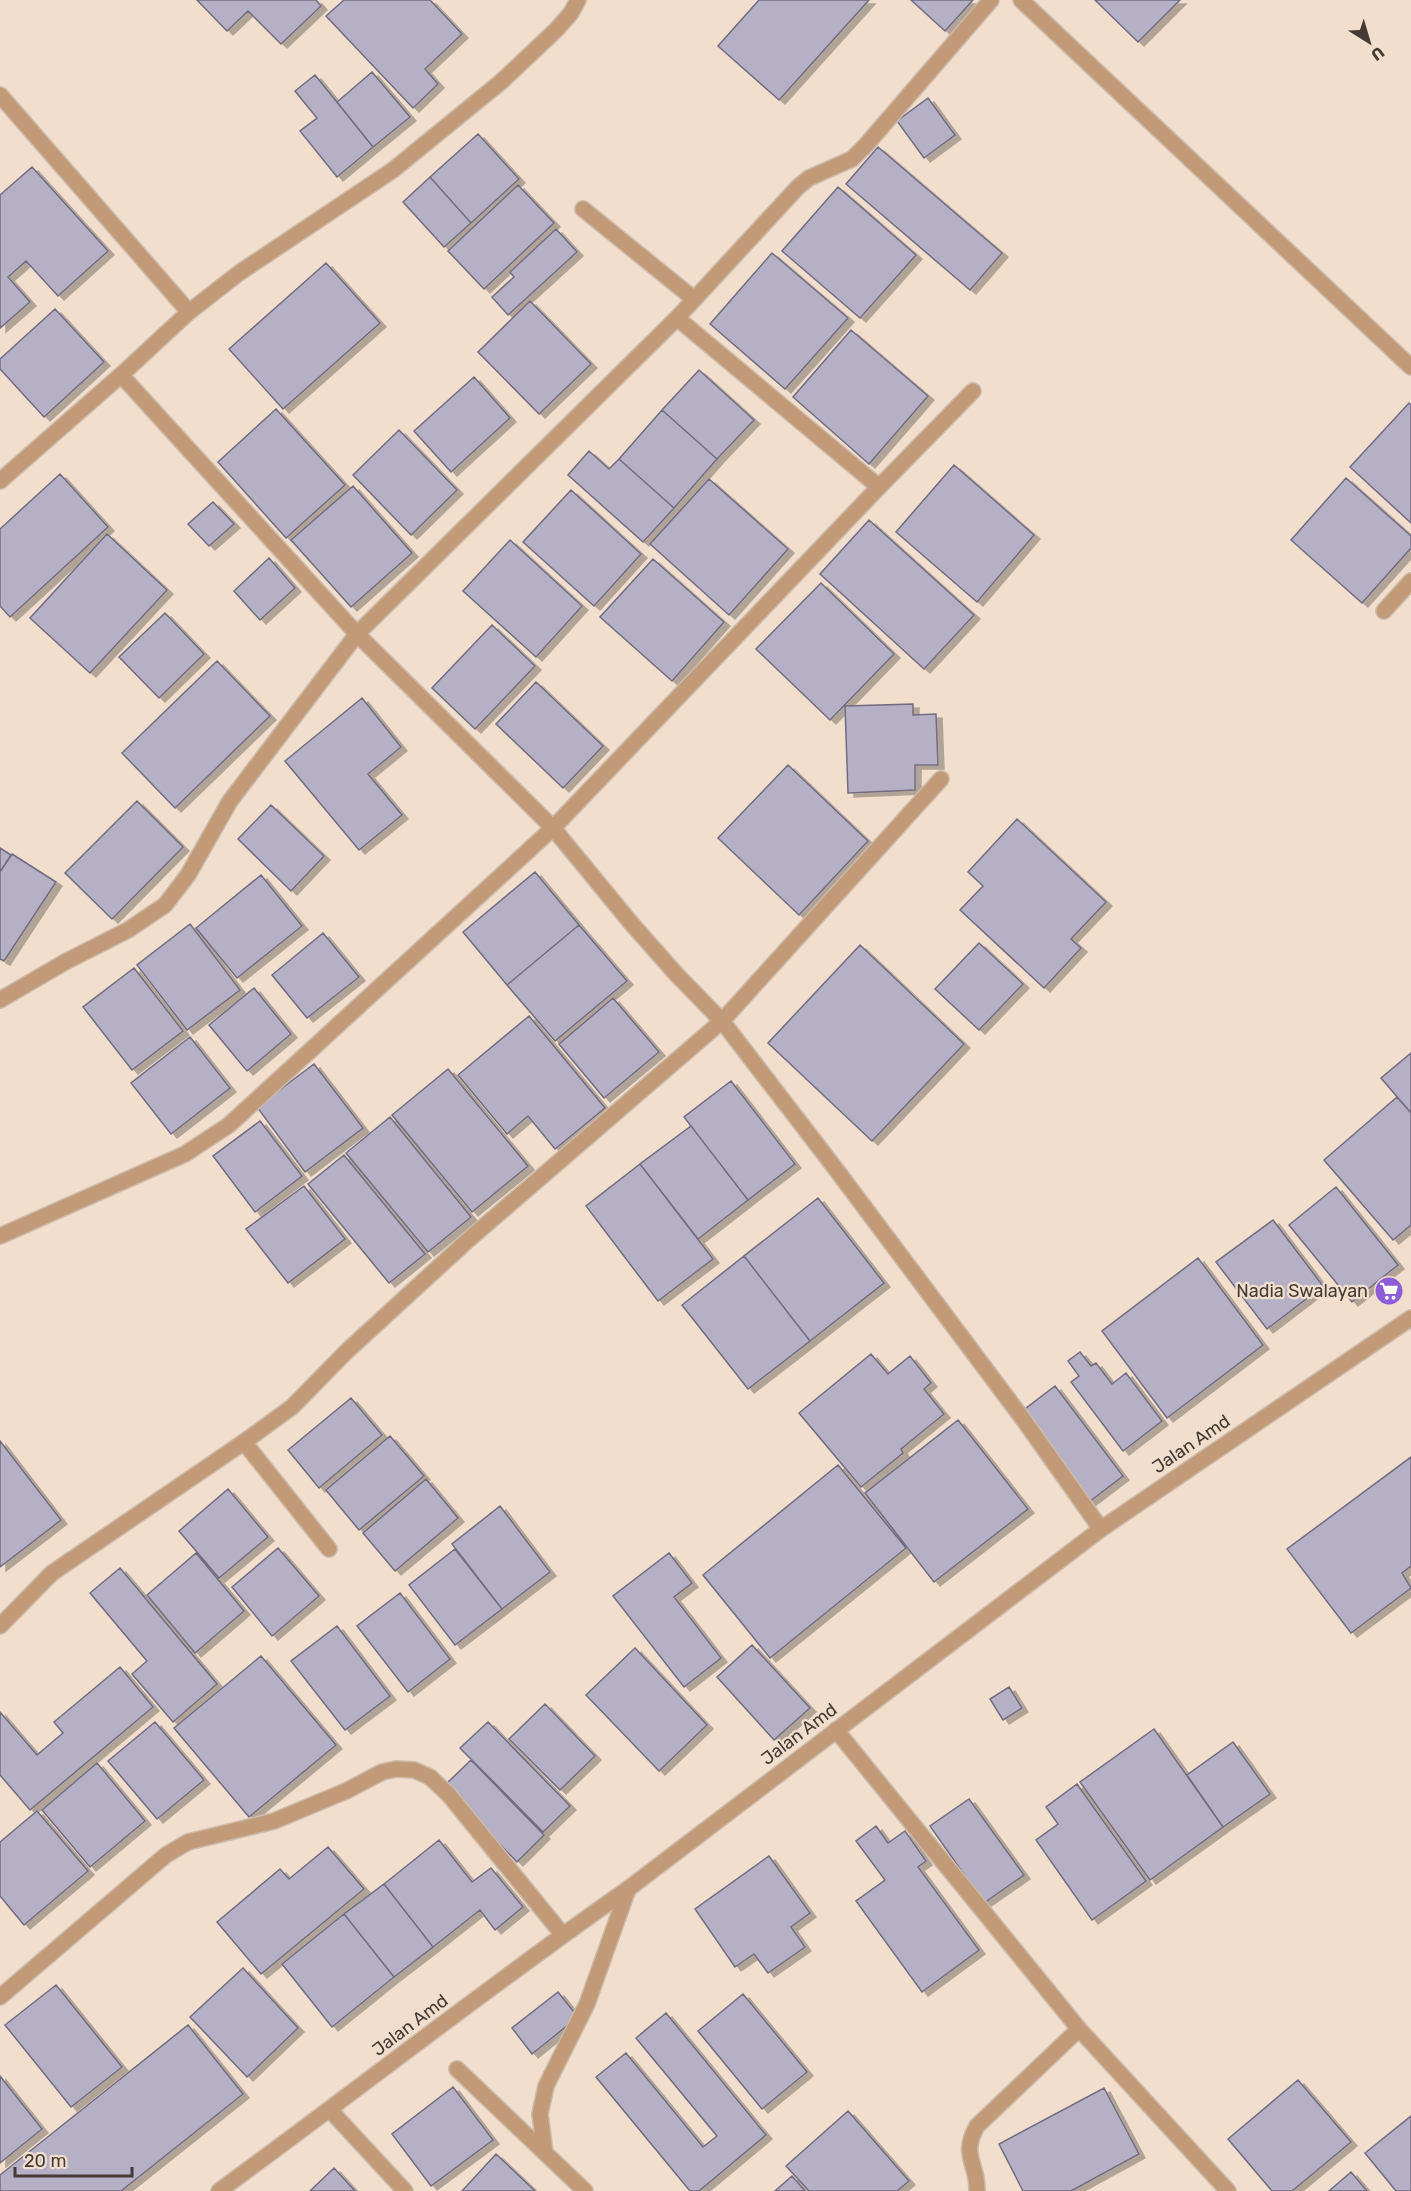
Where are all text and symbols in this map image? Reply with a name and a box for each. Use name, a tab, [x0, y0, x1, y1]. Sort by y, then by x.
north arrow	[1339, 12, 1399, 72]
text: U	[1367, 42, 1388, 65]
supermarket icon: Nadia Swalayan	[1373, 1275, 1405, 1307]
place label: Nadia Swalayan	[1236, 1280, 1368, 1302]
street label: Jalan Amd	[1148, 1410, 1234, 1478]
street label: Jalan Amd	[757, 1698, 841, 1770]
street label: Jalan Amd	[368, 1989, 452, 2061]
scale bar	[15, 2140, 132, 2178]
text: 20 m	[24, 2150, 66, 2172]

